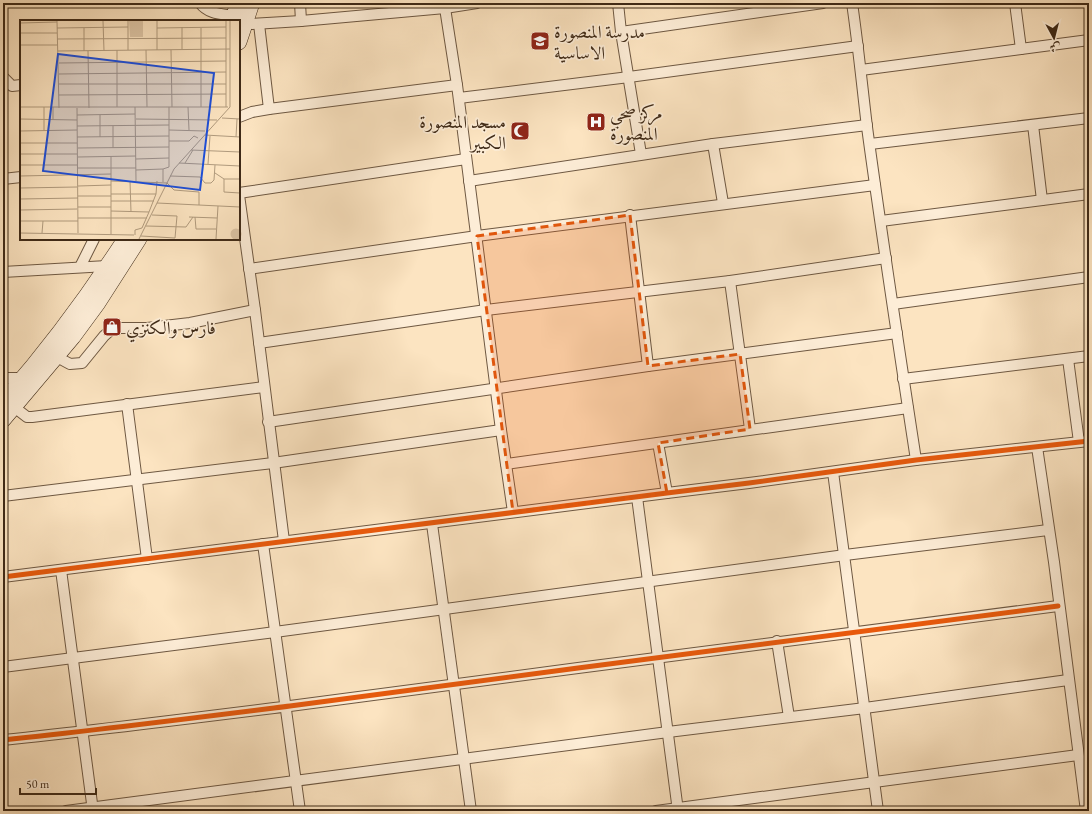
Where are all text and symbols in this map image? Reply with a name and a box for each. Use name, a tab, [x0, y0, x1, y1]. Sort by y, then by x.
north arrow	[1034, 18, 1074, 58]
inset map	[20, 20, 240, 240]
place label: مدرسة المنصورة الاساسية	[554, 20, 645, 64]
school or university icon: مدرسة المنصورة الاساسية	[529, 30, 551, 52]
text: ش	[1049, 40, 1061, 56]
place label: مركز صحي المنصورة	[610, 101, 663, 145]
place label: مسجد المنصورة الكبير	[419, 110, 506, 154]
hospital icon: مركز صحي المنصورة	[585, 111, 607, 133]
mosque icon: مسجد المنصورة الكبير	[509, 120, 531, 142]
shop icon: فارس والكنزي	[101, 316, 123, 338]
place label: فارس والكنزي	[126, 316, 216, 343]
scale bar	[20, 770, 96, 796]
text: 50 m	[26, 776, 50, 792]

